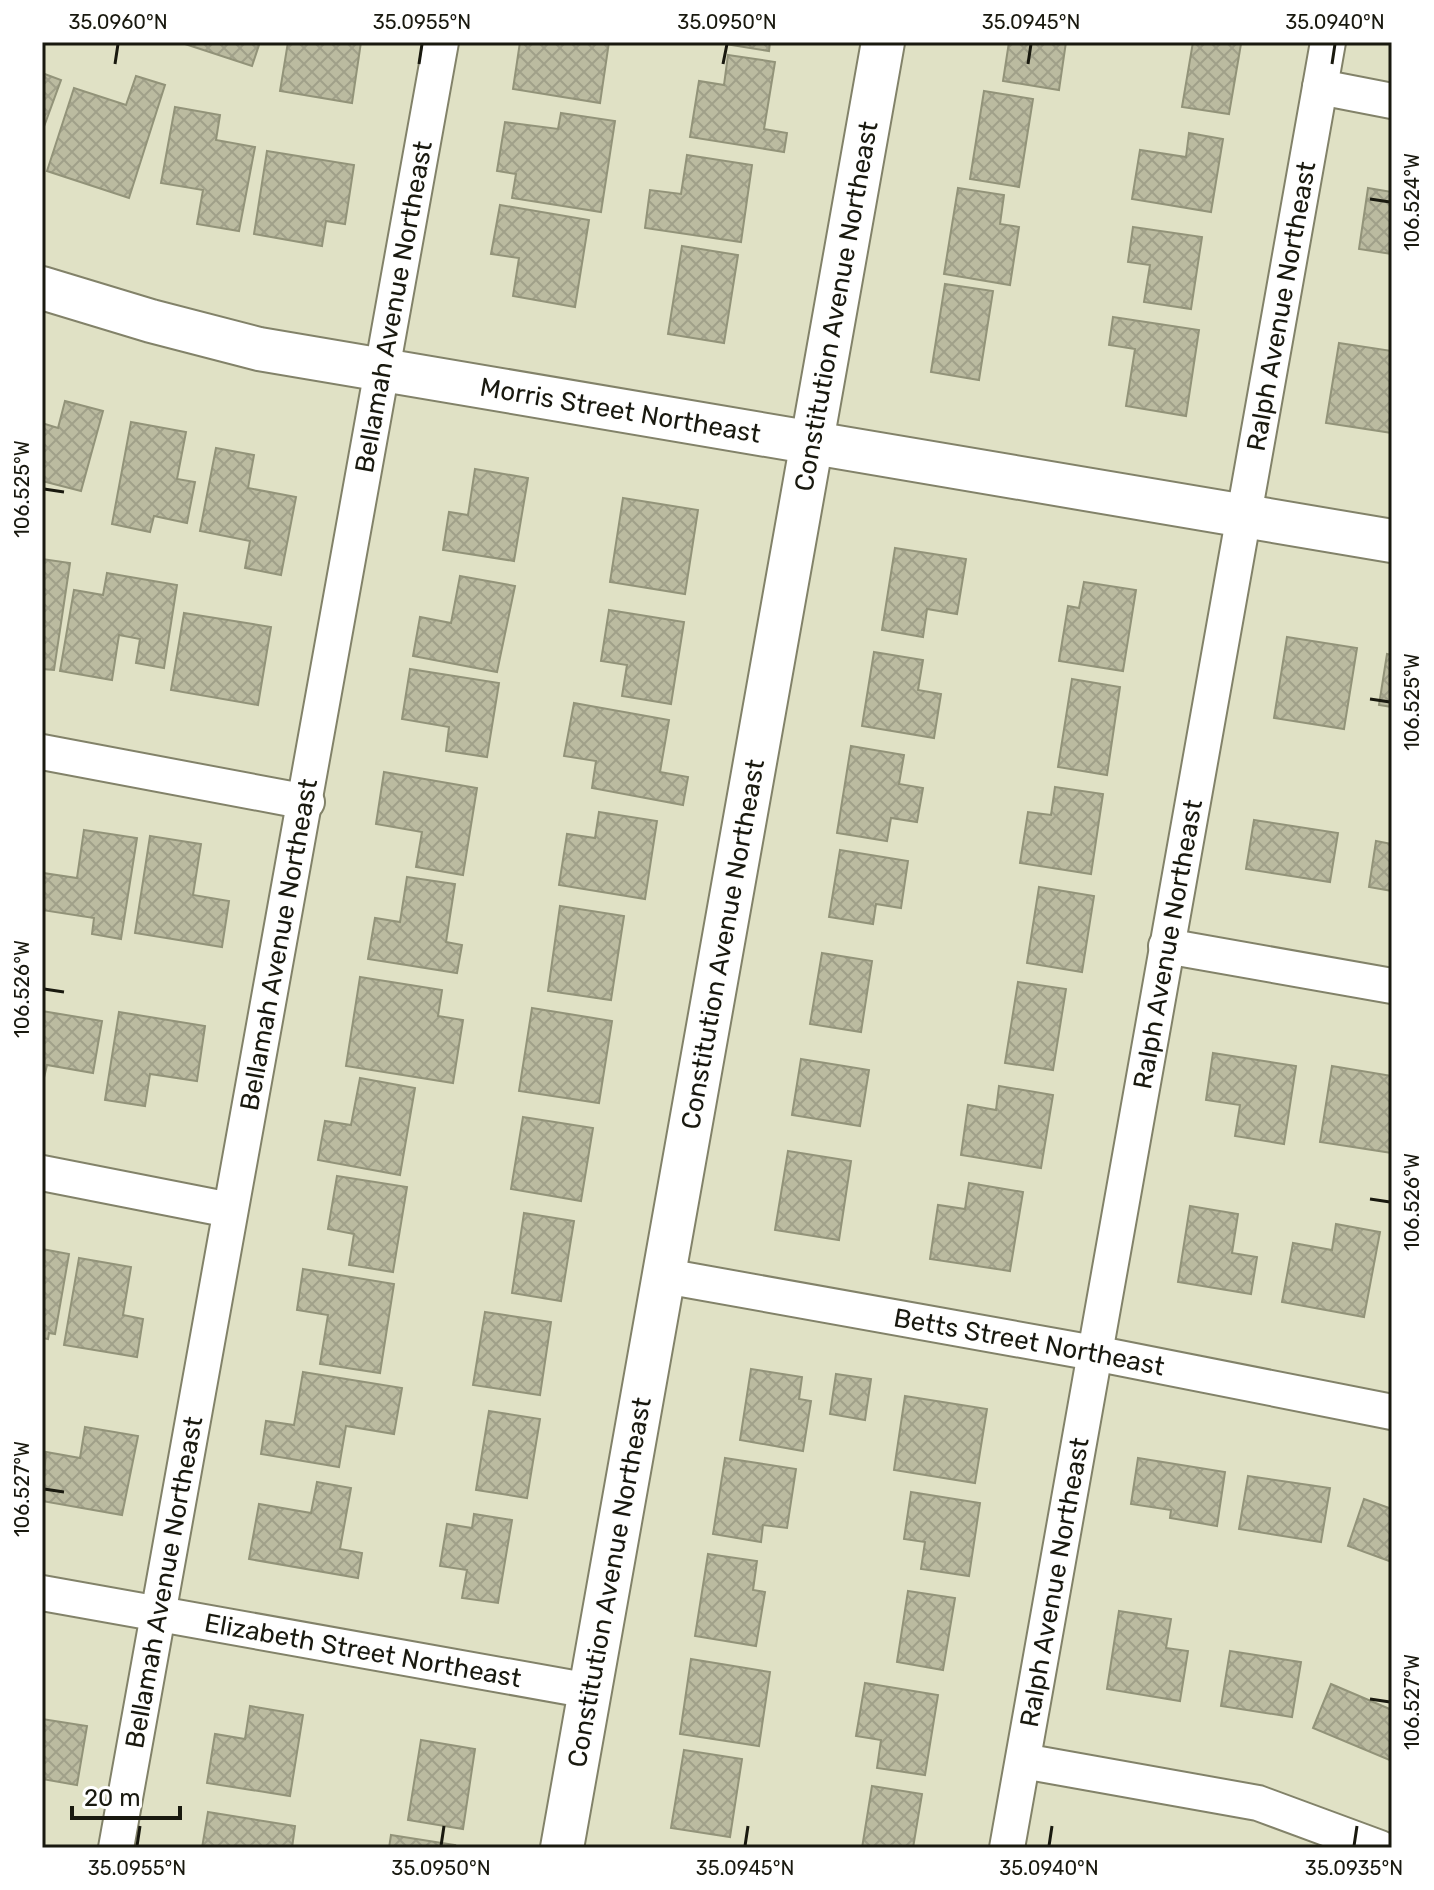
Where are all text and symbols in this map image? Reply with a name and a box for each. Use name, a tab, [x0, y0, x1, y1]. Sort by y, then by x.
text: 35.0960°N	[68, 10, 168, 34]
text: 35.0955°N	[373, 10, 471, 34]
text: 35.0950°N	[677, 10, 777, 34]
text: 35.0945°N	[982, 10, 1080, 34]
text: 35.0940°N	[1285, 10, 1385, 34]
street label: Constitution Avenue Northeast	[788, 119, 885, 494]
street label: Bellamah Avenue Northeast	[349, 138, 439, 475]
text: 106.524°W	[1400, 153, 1424, 251]
street label: Ralph Avenue Northeast	[1241, 159, 1322, 453]
street label: Morris Street Northeast	[478, 372, 763, 450]
text: 106.525°W	[10, 440, 34, 538]
text: 106.525°W	[1400, 653, 1424, 751]
street label: Constitution Avenue Northeast	[675, 757, 771, 1132]
street label: Bellamah Avenue Northeast	[234, 776, 324, 1113]
street label: Ralph Avenue Northeast	[1127, 797, 1209, 1091]
text: 106.526°W	[10, 940, 34, 1038]
text: 106.526°W	[1400, 1153, 1424, 1251]
street label: Betts Street Northeast	[891, 1302, 1167, 1383]
street label: Constitution Avenue Northeast	[562, 1395, 658, 1770]
street label: Bellamah Avenue Northeast	[119, 1414, 209, 1751]
street label: Ralph Avenue Northeast	[1014, 1435, 1096, 1729]
text: 106.527°W	[10, 1441, 34, 1537]
street label: Elizabeth Street Northeast	[202, 1607, 524, 1694]
text: 106.527°W	[1400, 1654, 1424, 1750]
scale bar	[72, 1770, 180, 1820]
text: 20 m	[84, 1784, 141, 1812]
text: 35.0955°N	[88, 1856, 186, 1880]
text: 35.0950°N	[391, 1856, 491, 1880]
text: 35.0945°N	[696, 1856, 794, 1880]
text: 35.0940°N	[999, 1856, 1099, 1880]
text: 35.0935°N	[1305, 1856, 1403, 1880]

